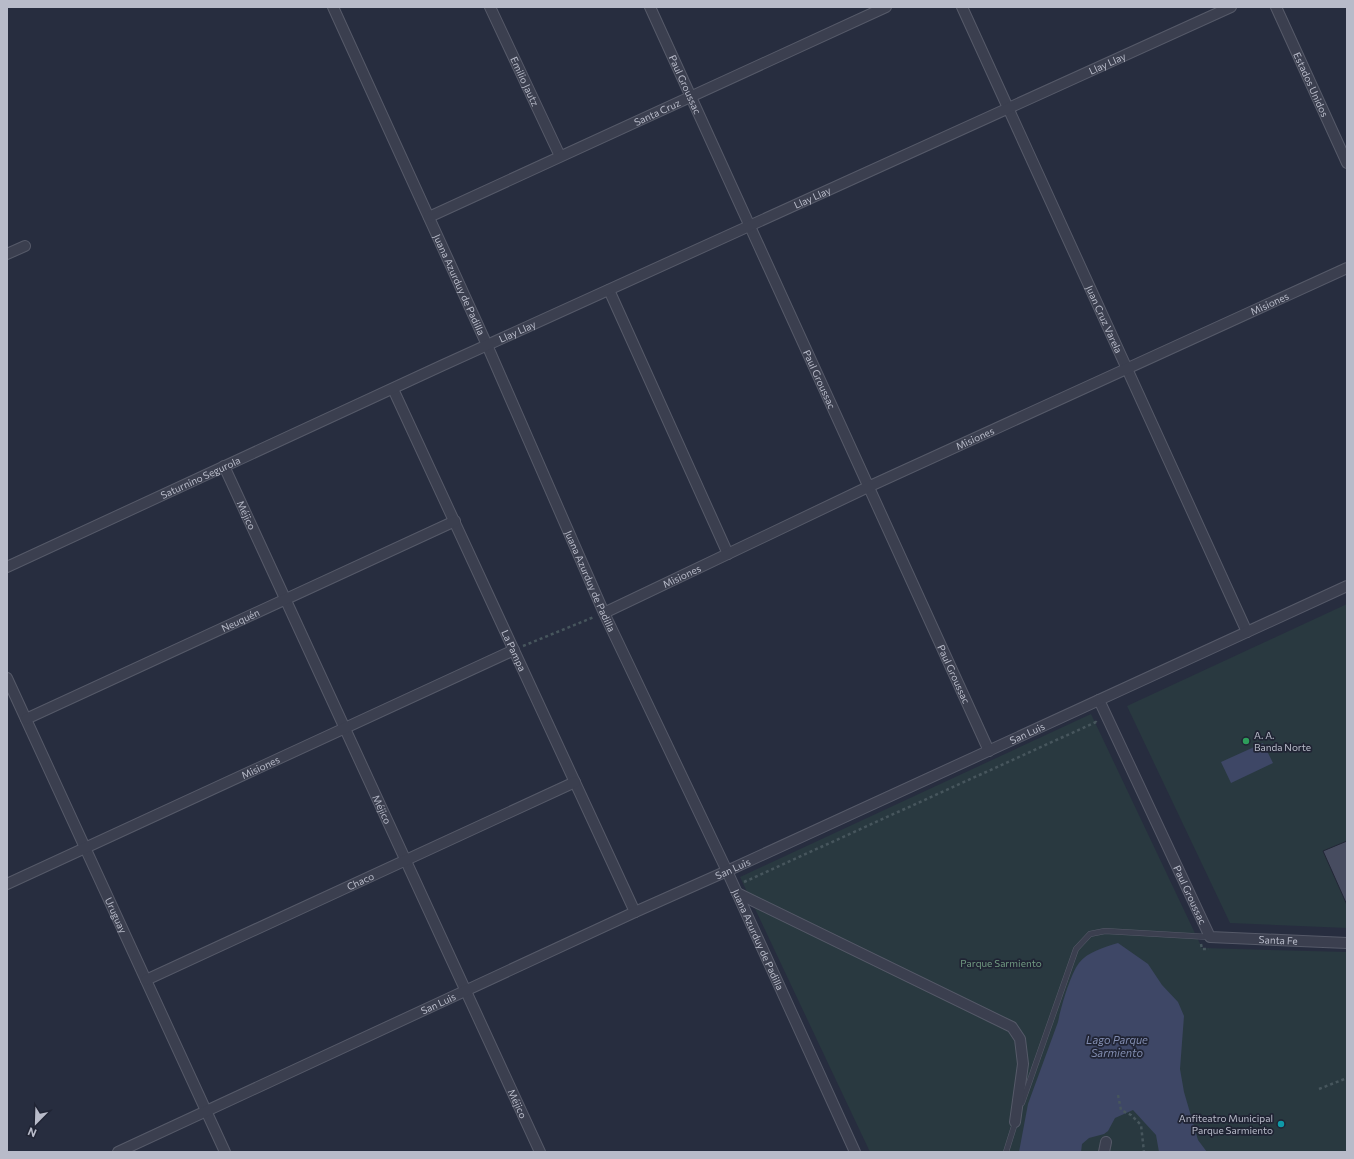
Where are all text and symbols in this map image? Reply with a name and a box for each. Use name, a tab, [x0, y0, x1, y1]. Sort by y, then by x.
street label: Llay Llay	[1087, 50, 1127, 77]
street label: Estados Unidos	[1291, 50, 1331, 119]
street label: Paul Groussac	[667, 53, 704, 116]
street label: Emilio Jautz	[508, 55, 542, 108]
street label: Santa Cruz	[632, 96, 682, 128]
street label: Llay Llay	[792, 184, 832, 211]
street label: Juana Azurduy de Padilla	[431, 232, 488, 337]
street label: Juan Cruz Varela	[1084, 283, 1125, 355]
street label: Misiones	[1248, 289, 1291, 317]
street label: Llay Llay	[497, 318, 537, 345]
street label: Paul Groussac	[801, 348, 838, 411]
street label: Misiones	[954, 424, 996, 452]
street label: Saturnino Segurola	[158, 454, 242, 501]
street label: Méjico	[235, 498, 259, 532]
street label: Juana Azurduy de Padilla	[563, 528, 618, 634]
street label: Misiones	[661, 562, 703, 590]
street label: Neuquén	[219, 606, 261, 634]
street label: La Pampa	[499, 628, 529, 673]
street label: Paul Groussac	[935, 643, 973, 706]
street label: San Luis	[1008, 720, 1047, 746]
place label: A. A. Banda Norte	[1254, 729, 1311, 753]
marker: A. A. Banda Norte	[1241, 736, 1251, 746]
street label: Misiones	[239, 753, 282, 781]
street label: Méjico	[370, 793, 394, 826]
street label: San Luis	[713, 855, 753, 881]
street label: Paul Groussac	[1171, 863, 1209, 926]
street label: Chaco	[345, 870, 376, 893]
street label: Juana Azurduy de Padilla	[730, 887, 786, 992]
street label: Uruguay	[103, 895, 129, 935]
street label: Santa Fe	[1259, 933, 1298, 947]
park label: Parque Sarmiento	[960, 957, 1042, 969]
street label: San Luis	[419, 990, 458, 1017]
water label: Lago Parque Sarmiento	[1086, 1033, 1148, 1059]
street label: Méjico	[506, 1087, 530, 1120]
north arrow	[16, 1103, 56, 1143]
place label: Anfiteatro Municipal Parque Sarmiento	[1179, 1112, 1273, 1136]
marker: Anfiteatro Municipal Parque Sarmiento	[1276, 1119, 1286, 1129]
text: N	[26, 1125, 38, 1140]

